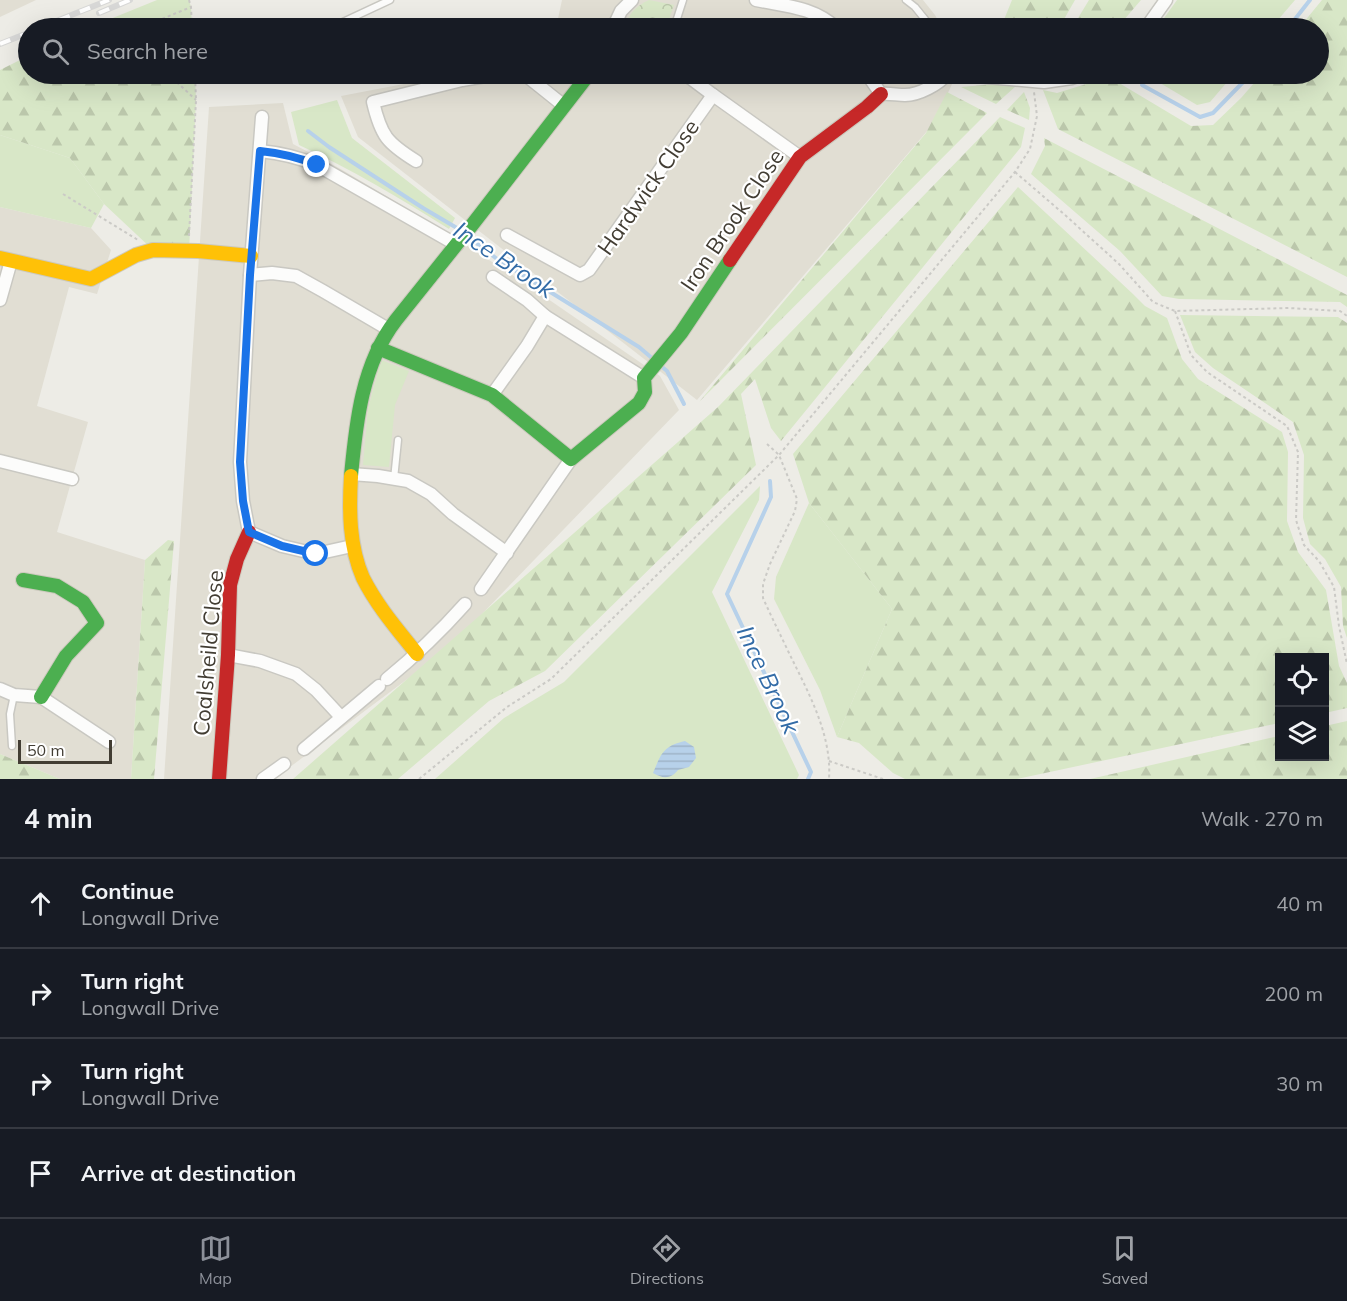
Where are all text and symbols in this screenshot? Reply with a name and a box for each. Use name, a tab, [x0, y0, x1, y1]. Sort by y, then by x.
search box	[18, 18, 1329, 84]
icon: search	[39, 35, 72, 68]
text: Search here	[87, 37, 208, 65]
street label: Hardwick Close	[591, 114, 705, 260]
street label: Iron Brook Close	[674, 144, 790, 296]
route end	[303, 151, 329, 177]
water label: Ince Brook	[448, 214, 562, 304]
route start	[302, 540, 328, 566]
street label: Coalsheild Close	[187, 569, 229, 737]
water label: Ince Brook	[731, 621, 807, 739]
map controls	[1275, 653, 1329, 761]
button: locate	[1275, 653, 1329, 707]
button: layers	[1275, 707, 1329, 761]
scale bar	[18, 737, 112, 764]
text: 50 m	[27, 740, 64, 760]
text: 4 min	[24, 802, 93, 835]
text: Walk · 270 m	[1201, 806, 1323, 831]
text: Continue	[81, 877, 174, 905]
icon: ahead	[24, 887, 57, 920]
text: 40 m	[1276, 891, 1323, 916]
text: Longwall Drive	[81, 905, 219, 930]
text: Turn right	[81, 967, 184, 995]
icon: right	[24, 977, 57, 1010]
text: 200 m	[1264, 981, 1323, 1006]
text: Longwall Drive	[81, 995, 219, 1020]
text: Turn right	[81, 1057, 184, 1085]
icon: right	[24, 1067, 57, 1100]
text: 30 m	[1276, 1071, 1323, 1096]
text: Longwall Drive	[81, 1085, 219, 1110]
icon: arrive	[24, 1157, 57, 1190]
text: Arrive at destination	[81, 1159, 296, 1187]
tab: Map	[199, 1232, 232, 1288]
tab: Directions	[630, 1232, 704, 1288]
tab: Saved	[1102, 1232, 1148, 1288]

